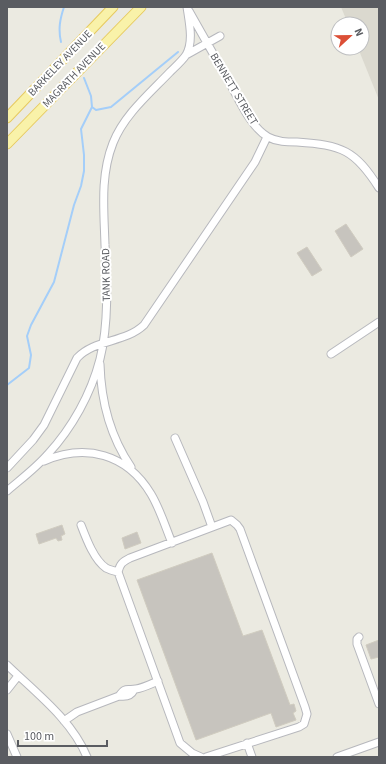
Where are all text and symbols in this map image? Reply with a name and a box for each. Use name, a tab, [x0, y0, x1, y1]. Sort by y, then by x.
north arrow	[330, 16, 370, 56]
street label: BARKELEY AVENUE	[24, 26, 96, 99]
text: N	[350, 26, 367, 39]
street label: MAGRATH AVENUE	[39, 39, 109, 111]
street label: BENNETT STREET	[207, 50, 261, 128]
street label: TANK ROAD	[98, 248, 114, 302]
scale bar	[18, 722, 107, 748]
text: 100 m	[24, 728, 54, 745]

